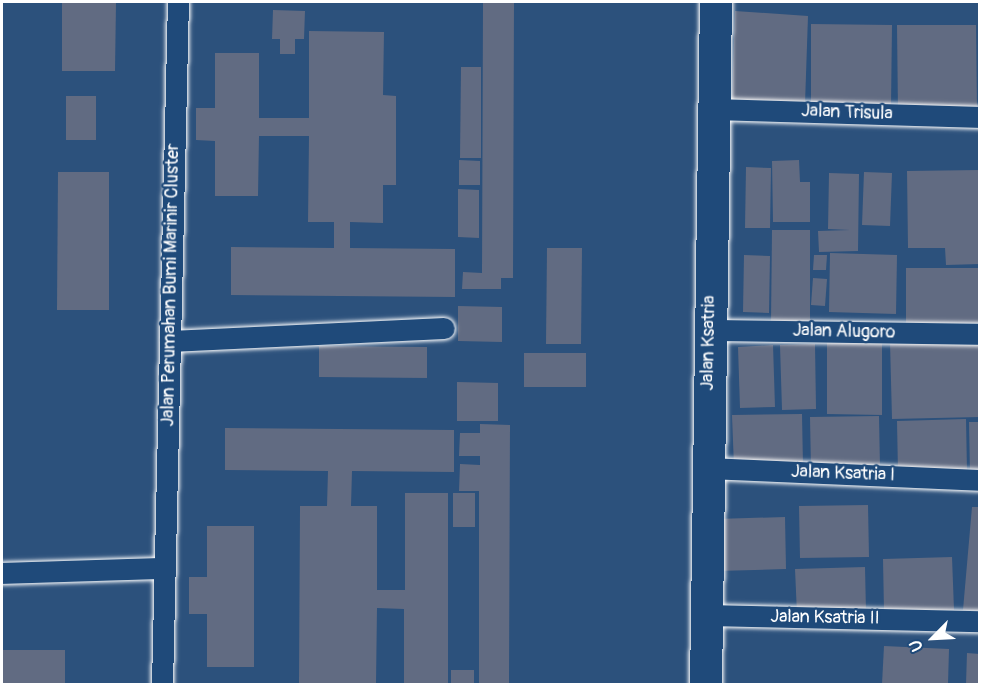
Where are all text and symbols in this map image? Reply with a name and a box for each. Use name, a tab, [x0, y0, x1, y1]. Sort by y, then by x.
street label: Jalan Trisula	[801, 101, 893, 125]
street label: Jalan Perumahan Bumi Marinir Cluster	[158, 143, 184, 427]
street label: Jalan Ksatria	[697, 295, 721, 391]
street label: Jalan Alugoro	[792, 320, 896, 344]
street label: Jalan Ksatria I	[791, 461, 895, 487]
street label: Jalan Ksatria II	[770, 606, 880, 630]
north arrow	[903, 608, 963, 668]
text: U	[905, 636, 928, 654]

